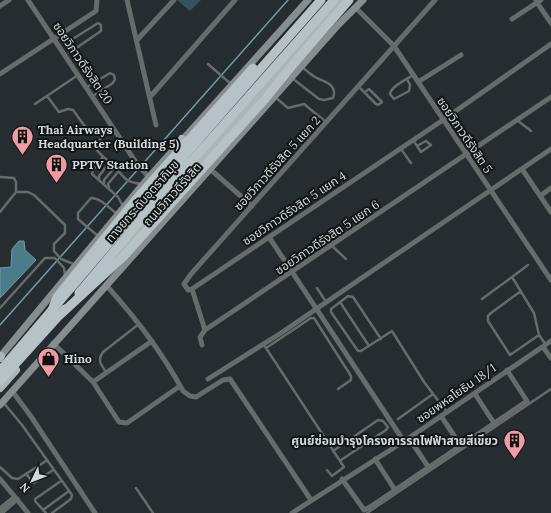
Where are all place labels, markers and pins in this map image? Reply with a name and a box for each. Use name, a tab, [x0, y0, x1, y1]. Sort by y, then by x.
place label: Thai Airways Headquarter (Building 5)	[38, 122, 179, 152]
building icon: Thai Airways Headquarter (Building 5)	[10, 123, 36, 156]
building icon: PPTV Station	[44, 151, 70, 184]
place label: PPTV Station	[72, 157, 149, 172]
shop icon: Hino	[36, 345, 62, 378]
place label: Hino	[64, 351, 92, 366]
building icon: ศูนย์ซ่อมบำรุงโครงการรถไฟฟ้าสายสีเขียว	[501, 427, 527, 460]
place label: ศูนย์ซ่อมบำรุงโครงการรถไฟฟ้าสายสีเขียว	[291, 433, 498, 449]

